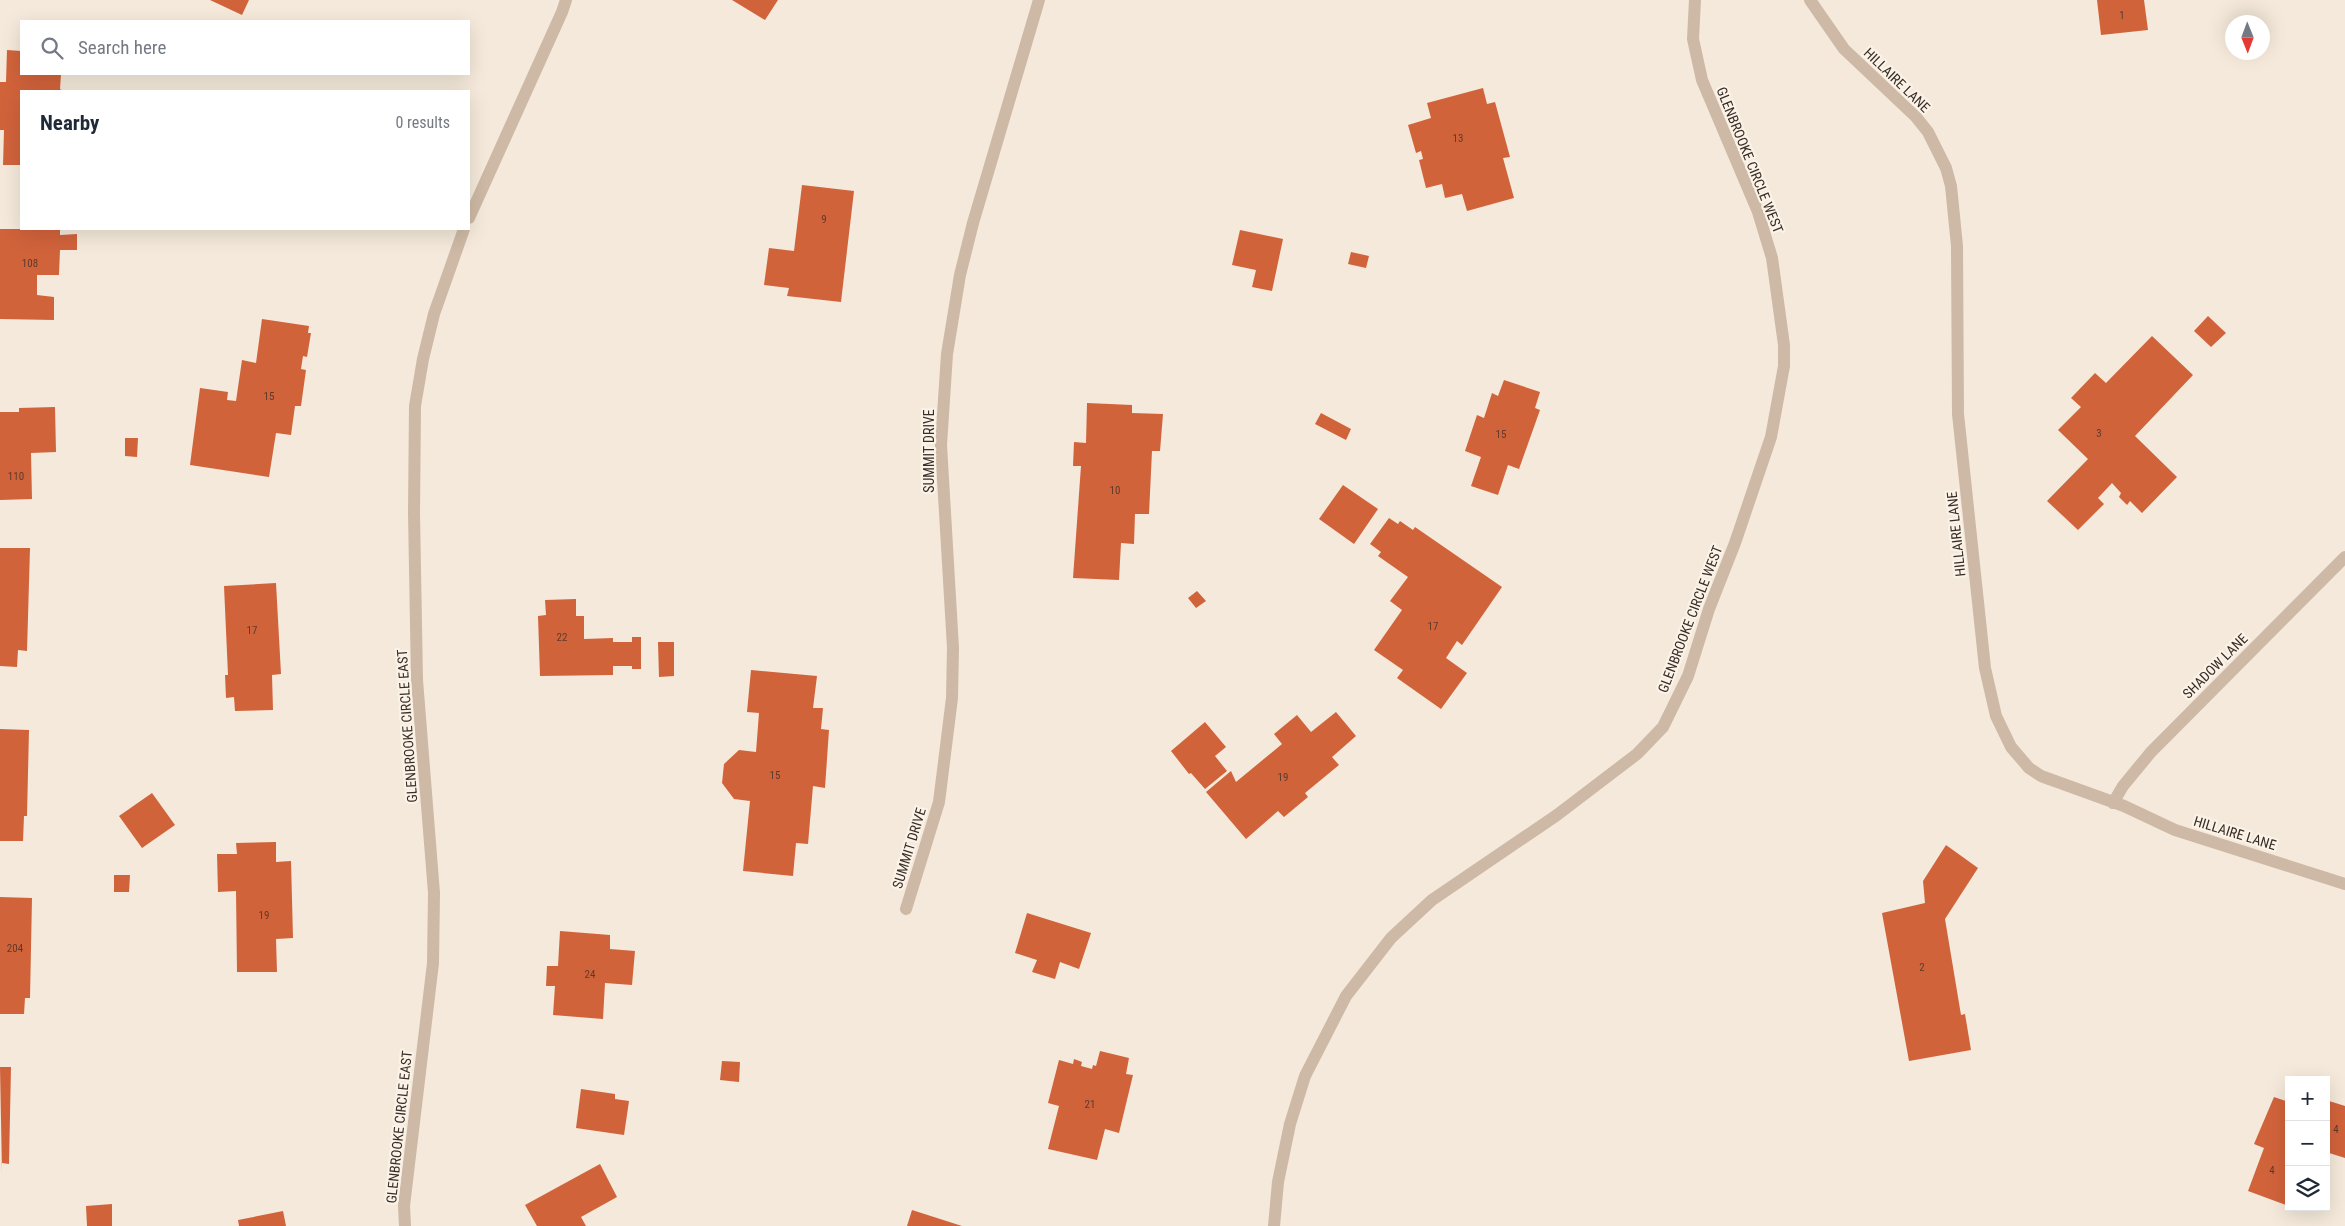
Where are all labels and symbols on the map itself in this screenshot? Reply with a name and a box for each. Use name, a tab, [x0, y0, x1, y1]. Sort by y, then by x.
house number: 1	[2119, 9, 2125, 22]
north arrow	[2225, 15, 2270, 60]
street label: HILLAIRE LANE	[1861, 45, 1933, 115]
street label: GLENBROOKE CIRCLE WEST	[1713, 85, 1787, 235]
house number: 13	[1453, 132, 1463, 145]
house number: 9	[821, 213, 827, 226]
house number: 108	[22, 257, 38, 270]
house number: 15	[264, 390, 274, 403]
street label: SUMMIT DRIVE	[921, 409, 937, 493]
house number: 3	[2096, 427, 2102, 440]
house number: 15	[1496, 428, 1506, 441]
house number: 110	[8, 470, 24, 483]
house number: 10	[1110, 484, 1120, 497]
street label: HILLAIRE LANE	[1944, 491, 1968, 577]
street label: GLENBROOKE CIRCLE WEST	[1655, 543, 1725, 695]
house number: 17	[1428, 620, 1438, 633]
house number: 17	[247, 624, 257, 637]
street label: SHADOW LANE	[2179, 630, 2251, 702]
house number: 22	[557, 631, 567, 644]
street label: GLENBROOKE CIRCLE EAST	[394, 649, 420, 803]
house number: 15	[770, 769, 780, 782]
house number: 19	[1278, 771, 1288, 784]
street label: SUMMIT DRIVE	[889, 806, 929, 890]
street label: HILLAIRE LANE	[2192, 813, 2278, 853]
house number: 19	[259, 909, 269, 922]
house number: 204	[7, 942, 24, 955]
house number: 2	[1919, 961, 1925, 974]
house number: 24	[585, 968, 596, 981]
street label: GLENBROOKE CIRCLE EAST	[383, 1050, 415, 1204]
house number: 21	[1085, 1098, 1095, 1111]
house number: 4	[2333, 1123, 2339, 1136]
house number: 4	[2269, 1164, 2275, 1177]

